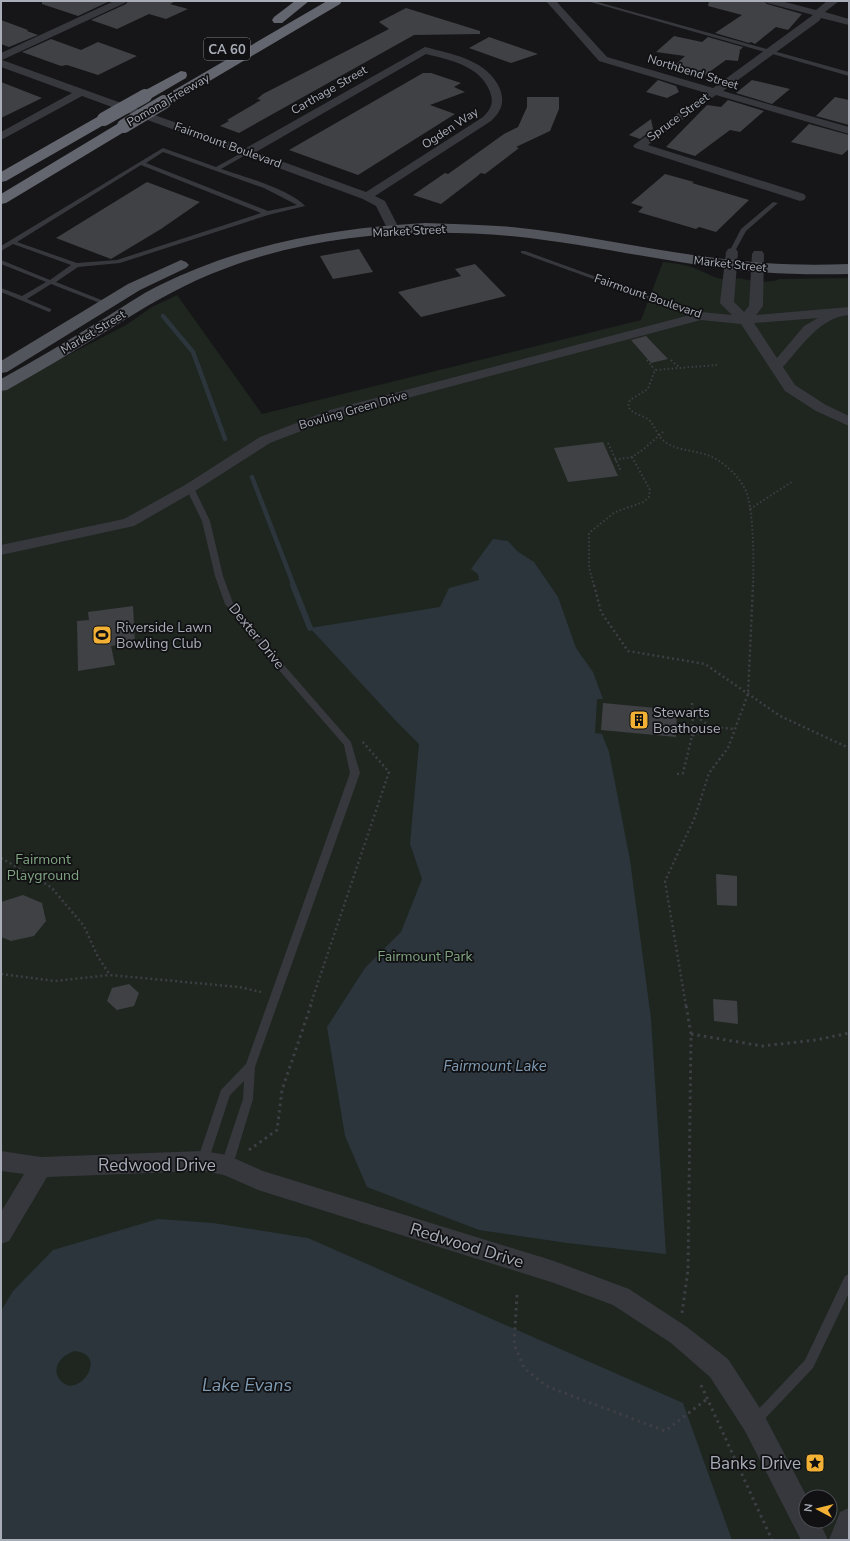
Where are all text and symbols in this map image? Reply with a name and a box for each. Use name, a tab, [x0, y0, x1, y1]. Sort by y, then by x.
road number: CA 60	[204, 38, 250, 60]
street label: Northbend Street	[646, 51, 741, 94]
street label: Carthage Street	[288, 61, 371, 118]
street label: Pomona Freeway	[124, 69, 213, 130]
street label: Spruce Street	[644, 89, 713, 145]
street label: Ogden Way	[419, 103, 482, 152]
street label: Fairmount Boulevard	[172, 118, 284, 172]
street label: Market Street	[372, 221, 447, 241]
street label: Market Street	[693, 252, 768, 276]
street label: Fairmount Boulevard	[592, 270, 704, 322]
street label: Market Street	[58, 306, 129, 358]
street label: Bowling Green Drive	[297, 387, 409, 433]
street label: Dexter Drive	[224, 600, 289, 673]
place label: Riverside Lawn Bowling Club	[116, 618, 212, 653]
sports icon: Riverside Lawn Bowling Club	[91, 624, 113, 646]
place label: Stewarts Boathouse	[653, 703, 720, 738]
building icon: Stewarts Boathouse	[628, 709, 650, 731]
park label: Fairmont Playground	[7, 850, 79, 885]
park label: Fairmount Park	[377, 947, 474, 966]
water label: Fairmount Lake	[443, 1056, 547, 1076]
street label: Redwood Drive	[98, 1154, 216, 1177]
street label: Redwood Drive	[407, 1217, 527, 1274]
water label: Lake Evans	[202, 1373, 292, 1397]
place label: Banks Drive	[710, 1452, 801, 1475]
place icon: Banks Drive	[804, 1452, 826, 1474]
north arrow	[798, 1489, 838, 1529]
text: N	[801, 1503, 817, 1513]

